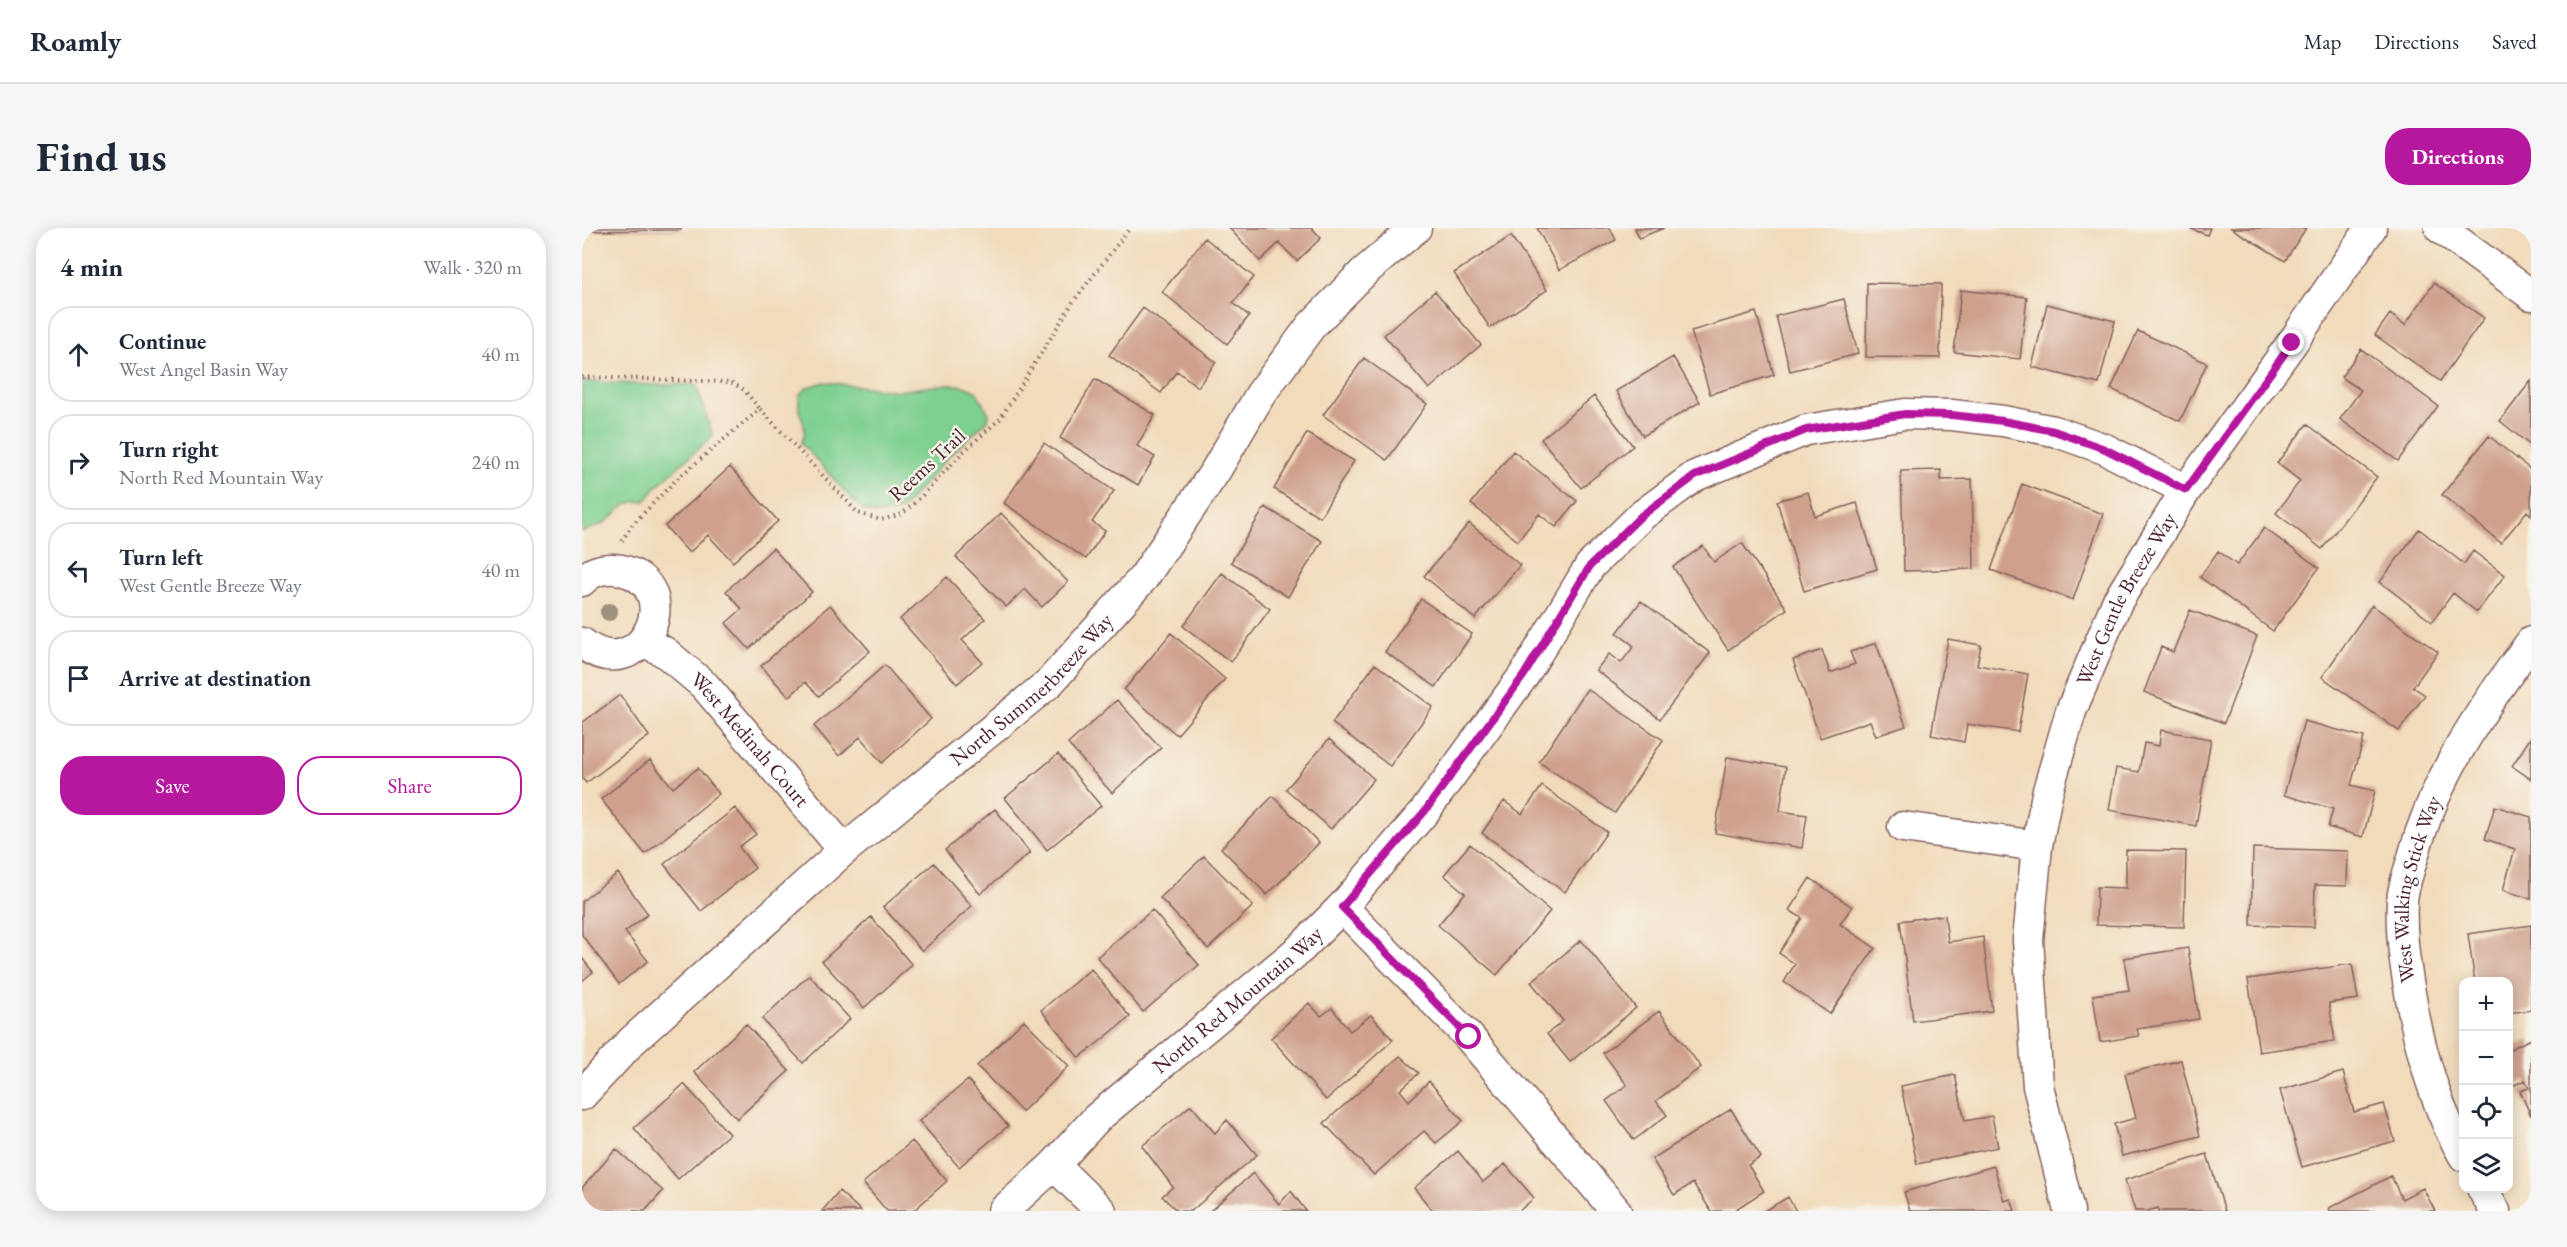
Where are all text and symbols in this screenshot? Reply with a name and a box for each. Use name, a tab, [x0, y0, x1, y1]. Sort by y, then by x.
text: Roamly	[30, 23, 121, 59]
text: Map	[2304, 28, 2341, 55]
text: Directions	[2374, 28, 2459, 55]
text: Saved	[2492, 28, 2537, 55]
button: Directions	[2385, 128, 2531, 185]
text: Find us	[36, 129, 167, 184]
text: 4 min	[60, 250, 123, 284]
text: Walk · 320 m	[423, 254, 522, 280]
text: Continue	[119, 327, 206, 356]
route end	[2278, 329, 2304, 355]
icon: ahead	[62, 338, 95, 371]
text: 40 m	[481, 341, 520, 367]
text: West Angel Basin Way	[119, 356, 288, 382]
street label: Reems Trail	[882, 422, 971, 507]
text: Turn right	[119, 435, 218, 464]
icon: right	[62, 446, 95, 479]
text: 240 m	[472, 449, 520, 475]
text: North Red Mountain Way	[119, 464, 323, 490]
street label: West Gentle Breeze Way	[2069, 506, 2182, 689]
text: Turn left	[119, 543, 203, 572]
icon: left	[62, 554, 95, 587]
text: 40 m	[481, 557, 520, 583]
text: West Gentle Breeze Way	[119, 572, 302, 598]
street label: North Summerbreeze Way	[944, 607, 1119, 771]
icon: arrive	[62, 662, 95, 695]
text: Arrive at destination	[119, 664, 311, 693]
street label: West Medinah Court	[685, 666, 816, 813]
button: Save	[60, 756, 285, 815]
button: Share	[297, 756, 522, 815]
street label: West Walking Stick Way	[2388, 790, 2447, 985]
street label: North Red Mountain Way	[1147, 920, 1329, 1079]
map controls	[2459, 977, 2513, 1193]
button: +	[2459, 977, 2513, 1031]
route start	[1455, 1023, 1481, 1049]
button: −	[2459, 1031, 2513, 1085]
button: locate	[2459, 1085, 2513, 1139]
button: layers	[2459, 1139, 2513, 1193]

